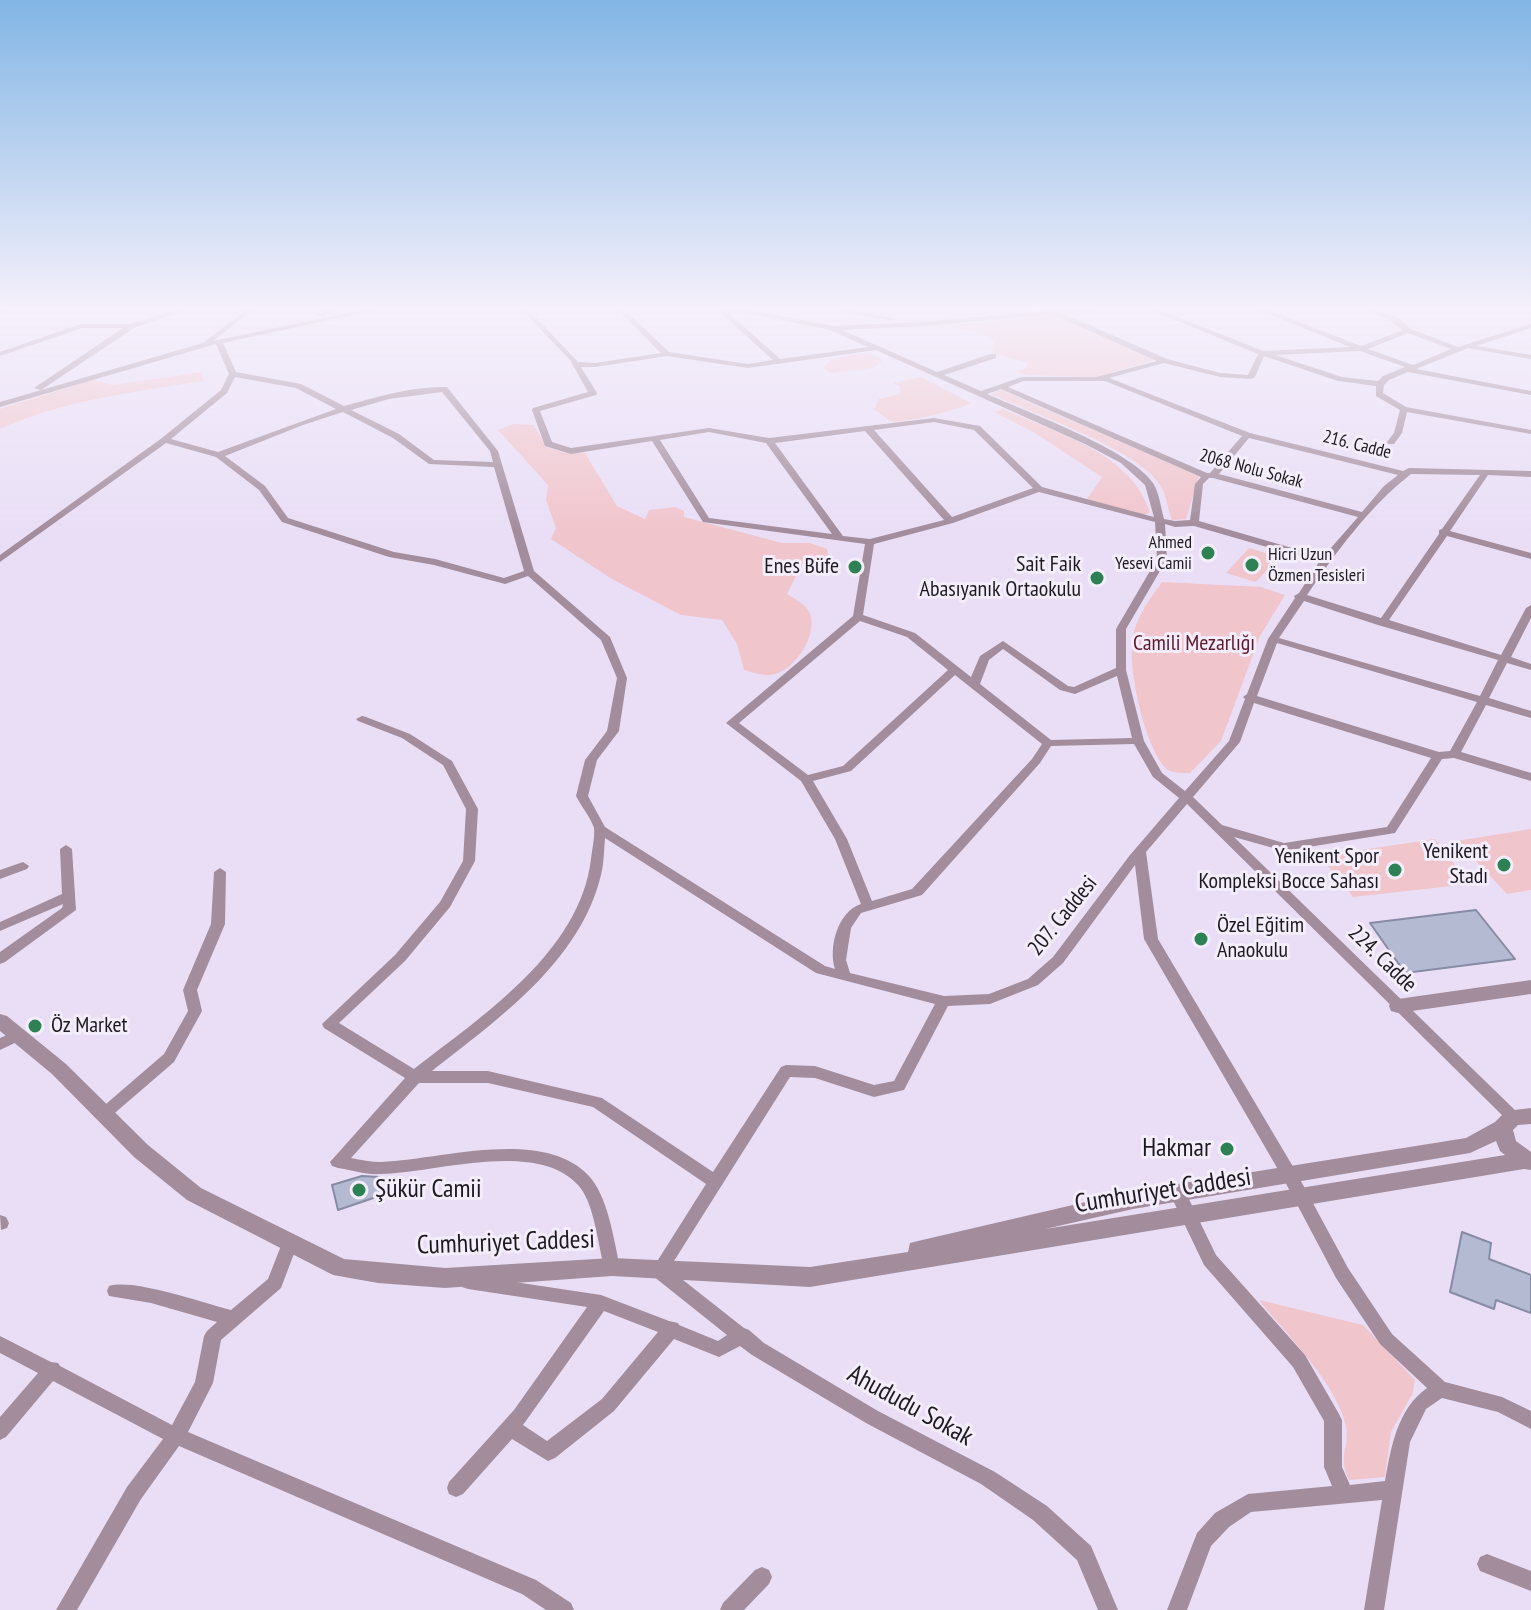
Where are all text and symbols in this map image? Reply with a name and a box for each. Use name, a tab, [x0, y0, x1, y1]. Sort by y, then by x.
street label: 216. Cadde	[1321, 426, 1393, 464]
street label: 2068 Nolu Sokak	[1197, 445, 1305, 493]
place label: Ahmed Yesevi Camii	[1115, 532, 1192, 574]
marker: Ahmed Yesevi Camii	[1199, 544, 1217, 562]
place label: Hicri Uzun Özmen Tesisleri	[1268, 544, 1365, 586]
place label: Sait Faik Abasıyanık Ortaokulu	[920, 552, 1081, 604]
place label: Enes Büfe	[764, 554, 839, 580]
marker: Hicri Uzun Özmen Tesisleri	[1243, 556, 1261, 574]
marker: Enes Büfe	[846, 558, 864, 576]
marker: Sait Faik Abasıyanık Ortaokulu	[1088, 569, 1106, 587]
park label: Camili Mezarlığı	[1133, 631, 1255, 657]
place label: Yenikent Stadı	[1423, 839, 1488, 890]
place label: Yenikent Spor Kompleksi Bocce Sahası	[1199, 844, 1379, 896]
marker: Yenikent Stadı	[1495, 856, 1513, 874]
marker: Yenikent Spor Kompleksi Bocce Sahası	[1386, 861, 1404, 879]
street label: 207. Caddesi	[1023, 871, 1103, 961]
place label: Özel Eğitim Anaokulu	[1217, 913, 1304, 964]
street label: 224. Cadde	[1342, 920, 1422, 998]
marker: Özel Eğitim Anaokulu	[1192, 930, 1210, 948]
place label: Öz Market	[51, 1013, 128, 1039]
marker: Öz Market	[26, 1017, 44, 1035]
place label: Hakmar	[1142, 1133, 1211, 1165]
marker: Hakmar	[1218, 1140, 1236, 1158]
street label: Cumhuriyet Caddesi	[1073, 1162, 1253, 1220]
place label: Şükür Camii	[375, 1174, 482, 1206]
marker: Şükür Camii	[350, 1181, 368, 1199]
street label: Cumhuriyet Caddesi	[416, 1224, 596, 1262]
street label: Ahududu Sokak	[842, 1359, 978, 1453]

